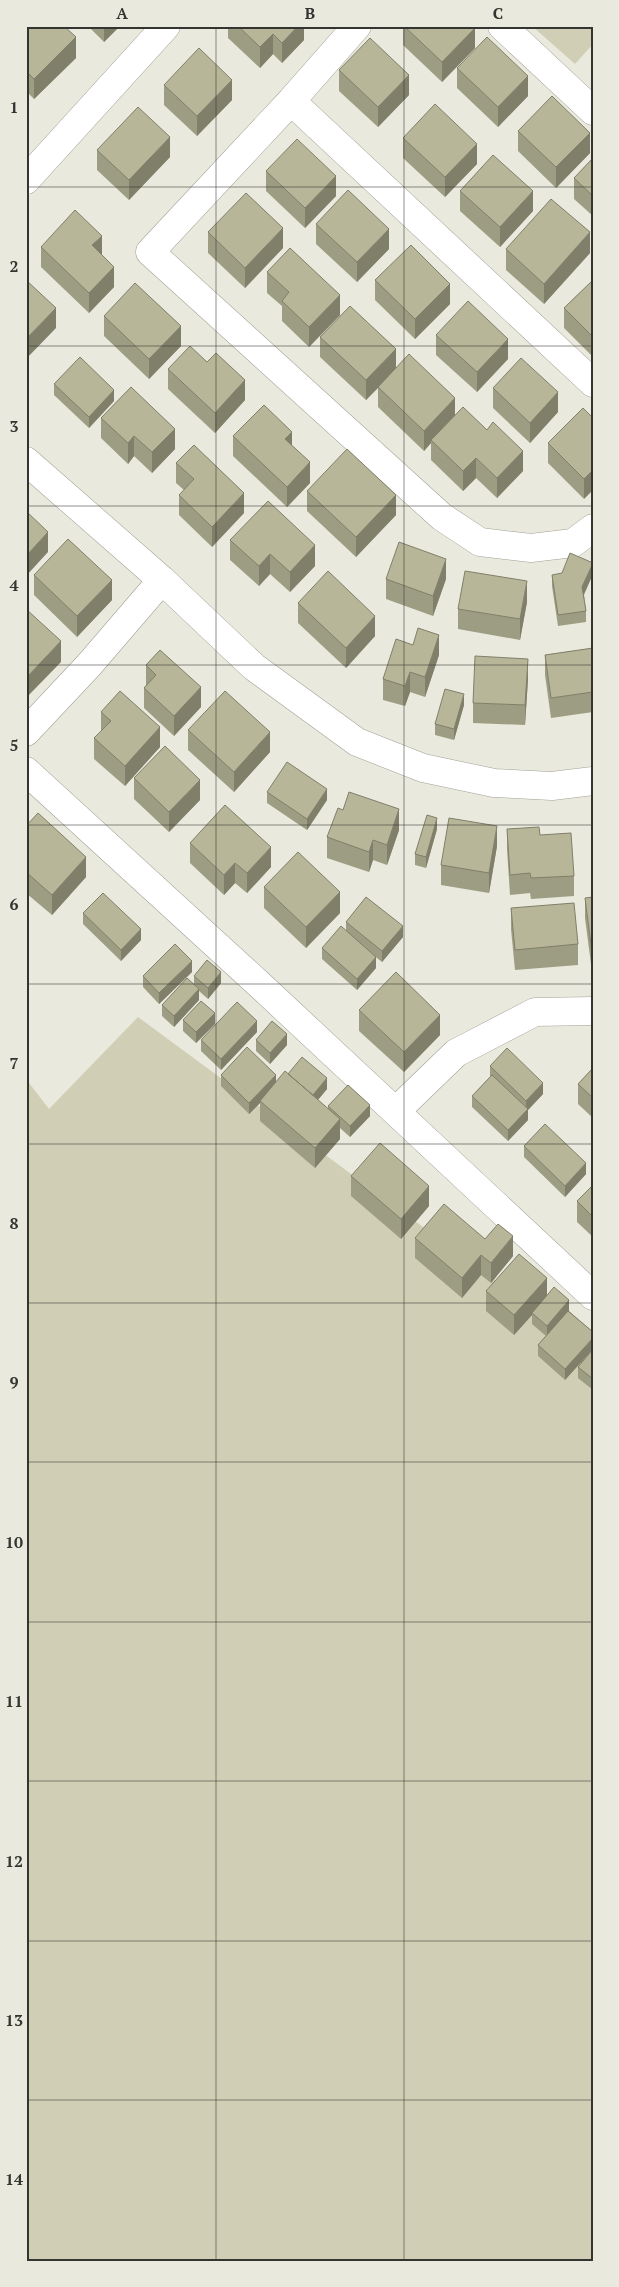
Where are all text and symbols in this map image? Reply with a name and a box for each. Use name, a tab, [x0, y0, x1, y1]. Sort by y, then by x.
text: A	[116, 2, 128, 24]
text: B	[305, 2, 315, 24]
text: C	[493, 2, 503, 24]
text: 1	[9, 96, 19, 118]
text: 2	[9, 255, 19, 277]
text: 3	[9, 415, 19, 437]
text: 4	[9, 574, 19, 596]
text: 5	[9, 734, 19, 756]
text: 6	[9, 893, 19, 915]
text: 7	[9, 1052, 19, 1074]
text: 8	[9, 1212, 19, 1234]
text: 9	[9, 1371, 19, 1393]
text: 10	[5, 1531, 23, 1553]
text: 11	[5, 1690, 23, 1712]
text: 12	[5, 1850, 23, 1872]
text: 13	[5, 2009, 23, 2031]
text: 14	[5, 2168, 23, 2190]

